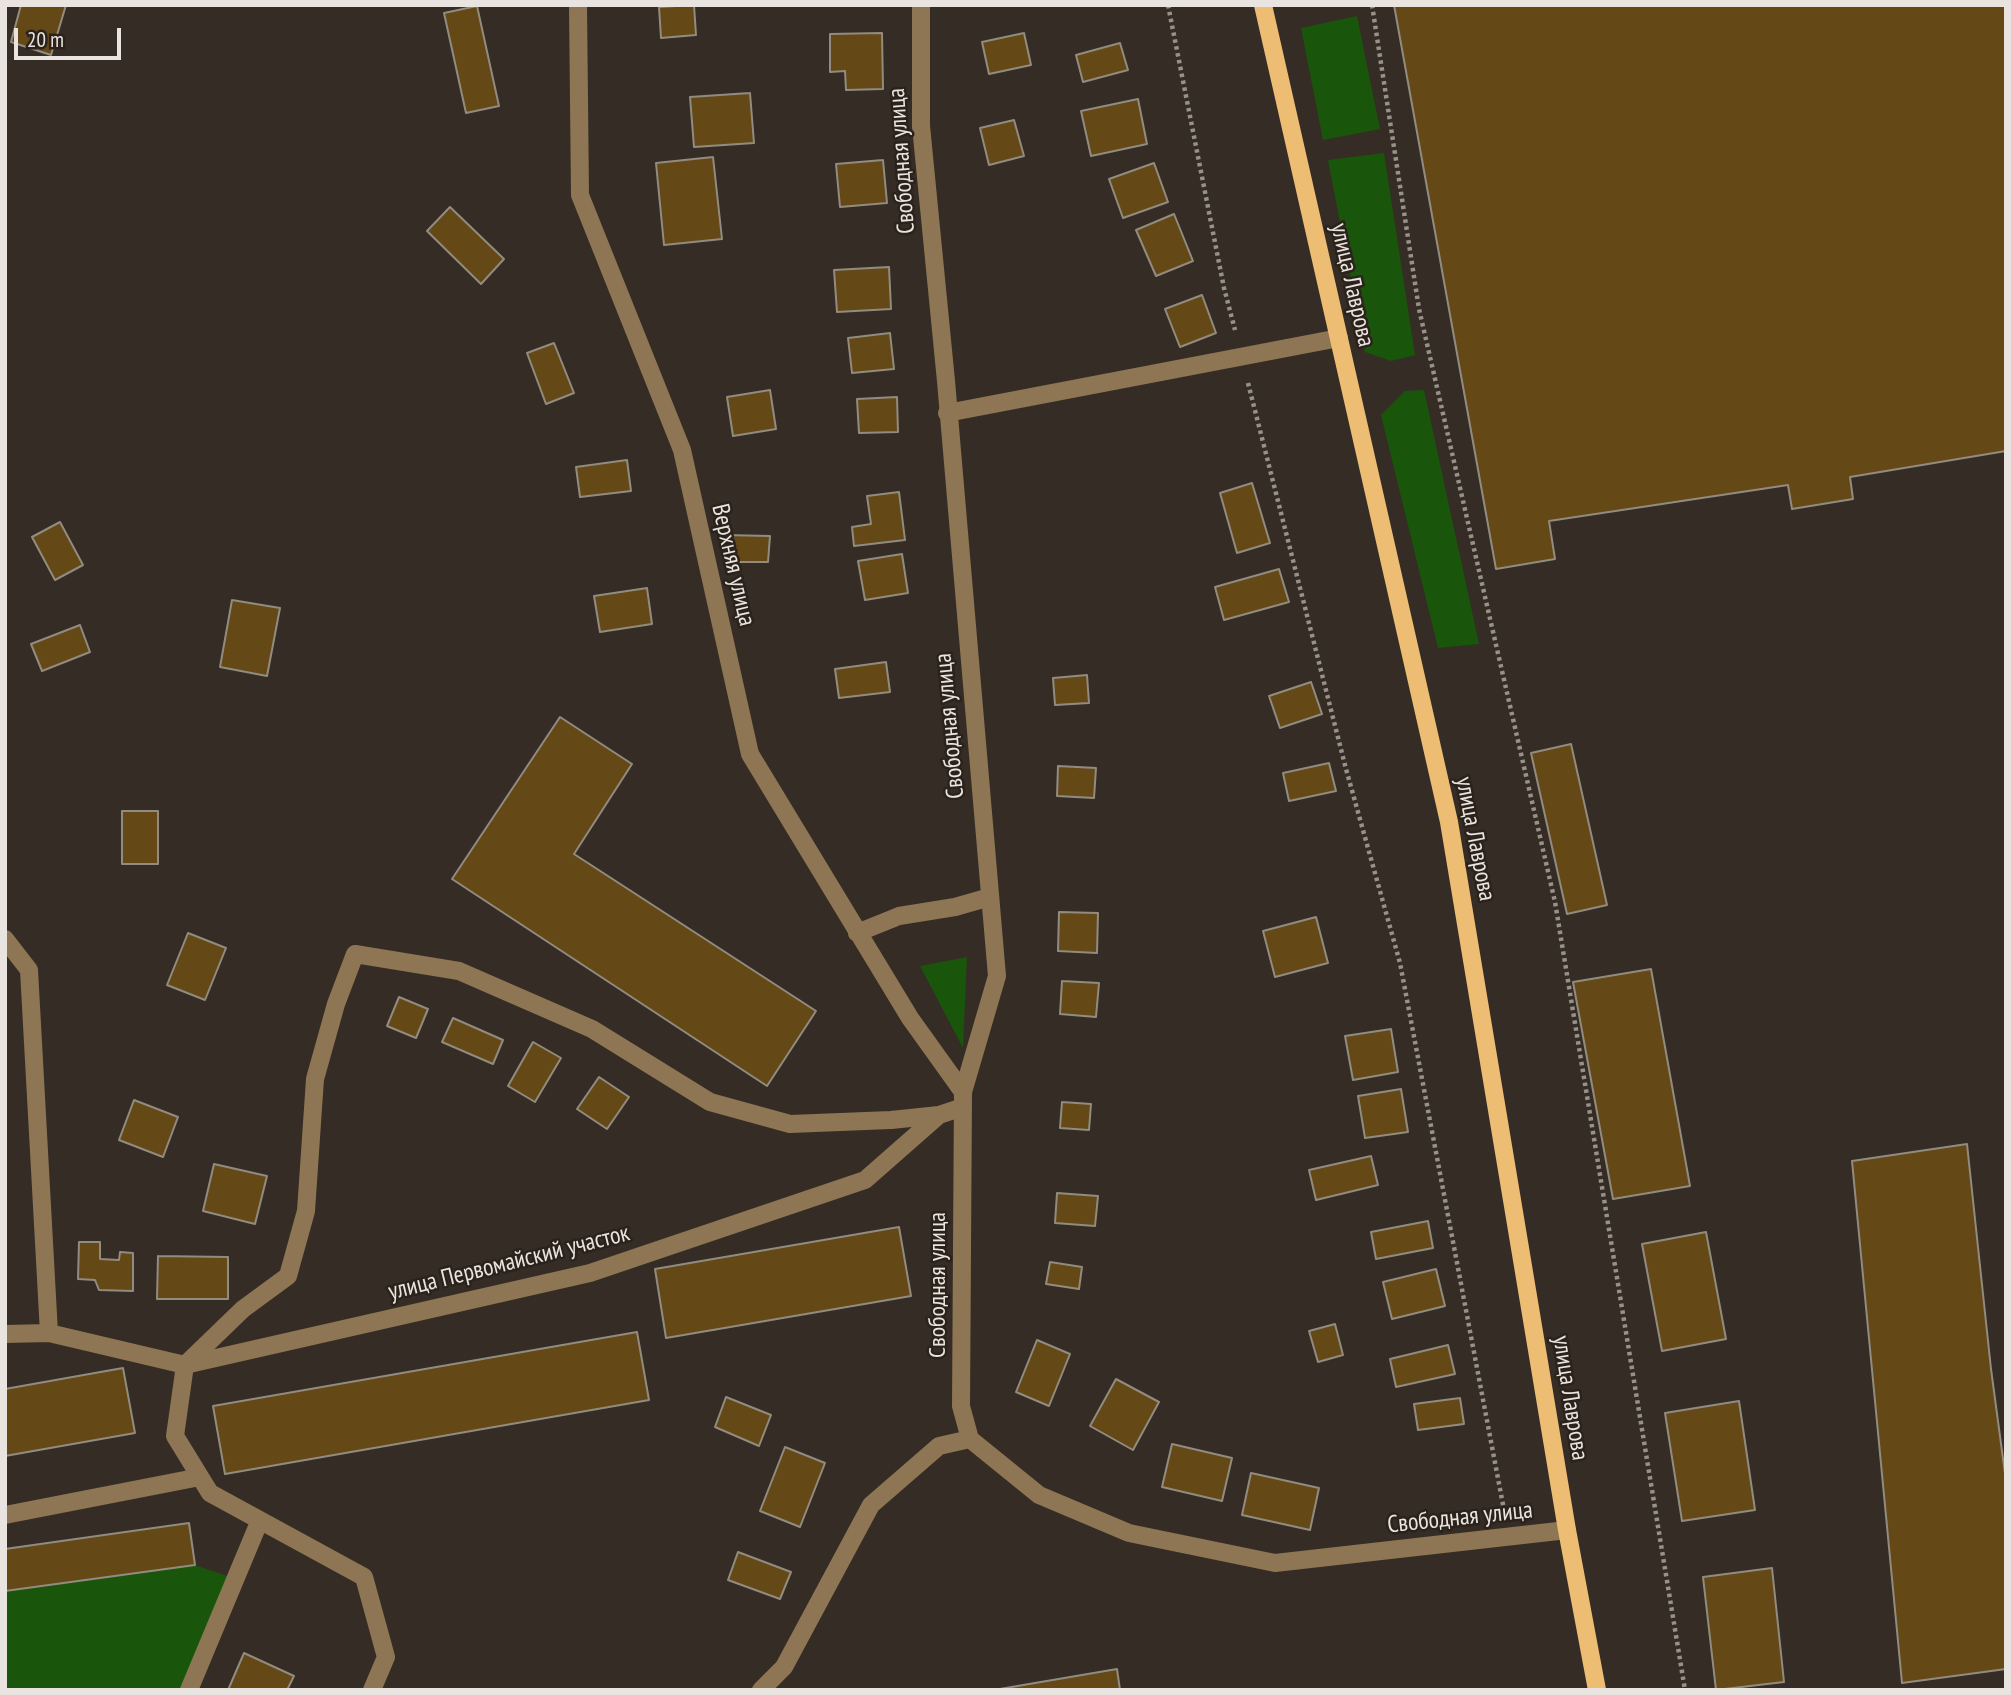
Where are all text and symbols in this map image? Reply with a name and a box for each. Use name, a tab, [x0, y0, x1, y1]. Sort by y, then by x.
scale bar	[18, 14, 124, 58]
text: 20 m	[27, 26, 64, 53]
street label: Свободная улица	[883, 87, 921, 235]
street label: улица Лаврова	[1324, 221, 1380, 349]
street label: Верхняя улица	[705, 501, 761, 629]
street label: Свободная улица	[929, 652, 971, 800]
street label: улица Лаврова	[1449, 775, 1501, 903]
street label: Свободная улица	[924, 1212, 952, 1358]
street label: улица Первомайский участок	[385, 1219, 633, 1307]
street label: улица Лаврова	[1546, 1334, 1594, 1462]
street label: Свободная улица	[1386, 1496, 1534, 1540]

